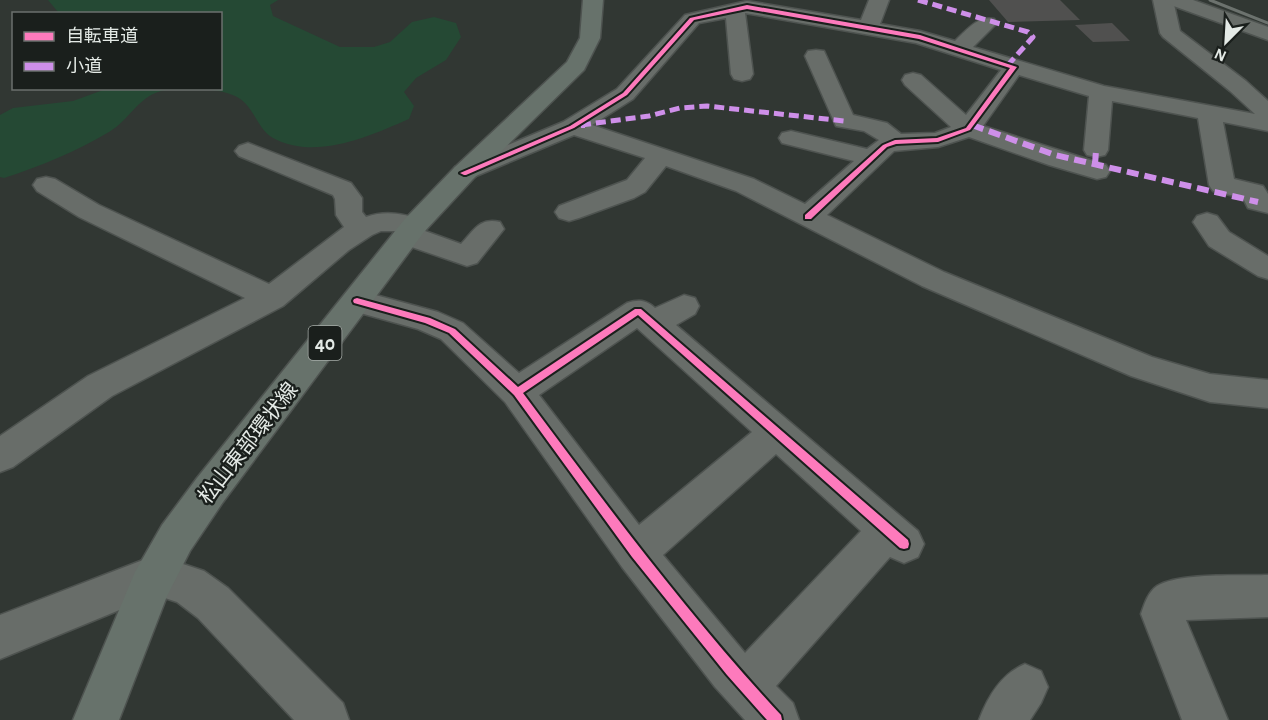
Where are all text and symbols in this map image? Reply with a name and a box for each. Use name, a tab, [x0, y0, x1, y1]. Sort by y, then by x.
legend	[12, 12, 222, 90]
north arrow	[1196, 12, 1256, 72]
text: 自転車道	[66, 26, 138, 46]
text: N	[1212, 45, 1229, 64]
text: 小道	[66, 56, 102, 76]
road number: 40	[308, 326, 342, 360]
street label: 松山東部環状線	[194, 378, 302, 508]

